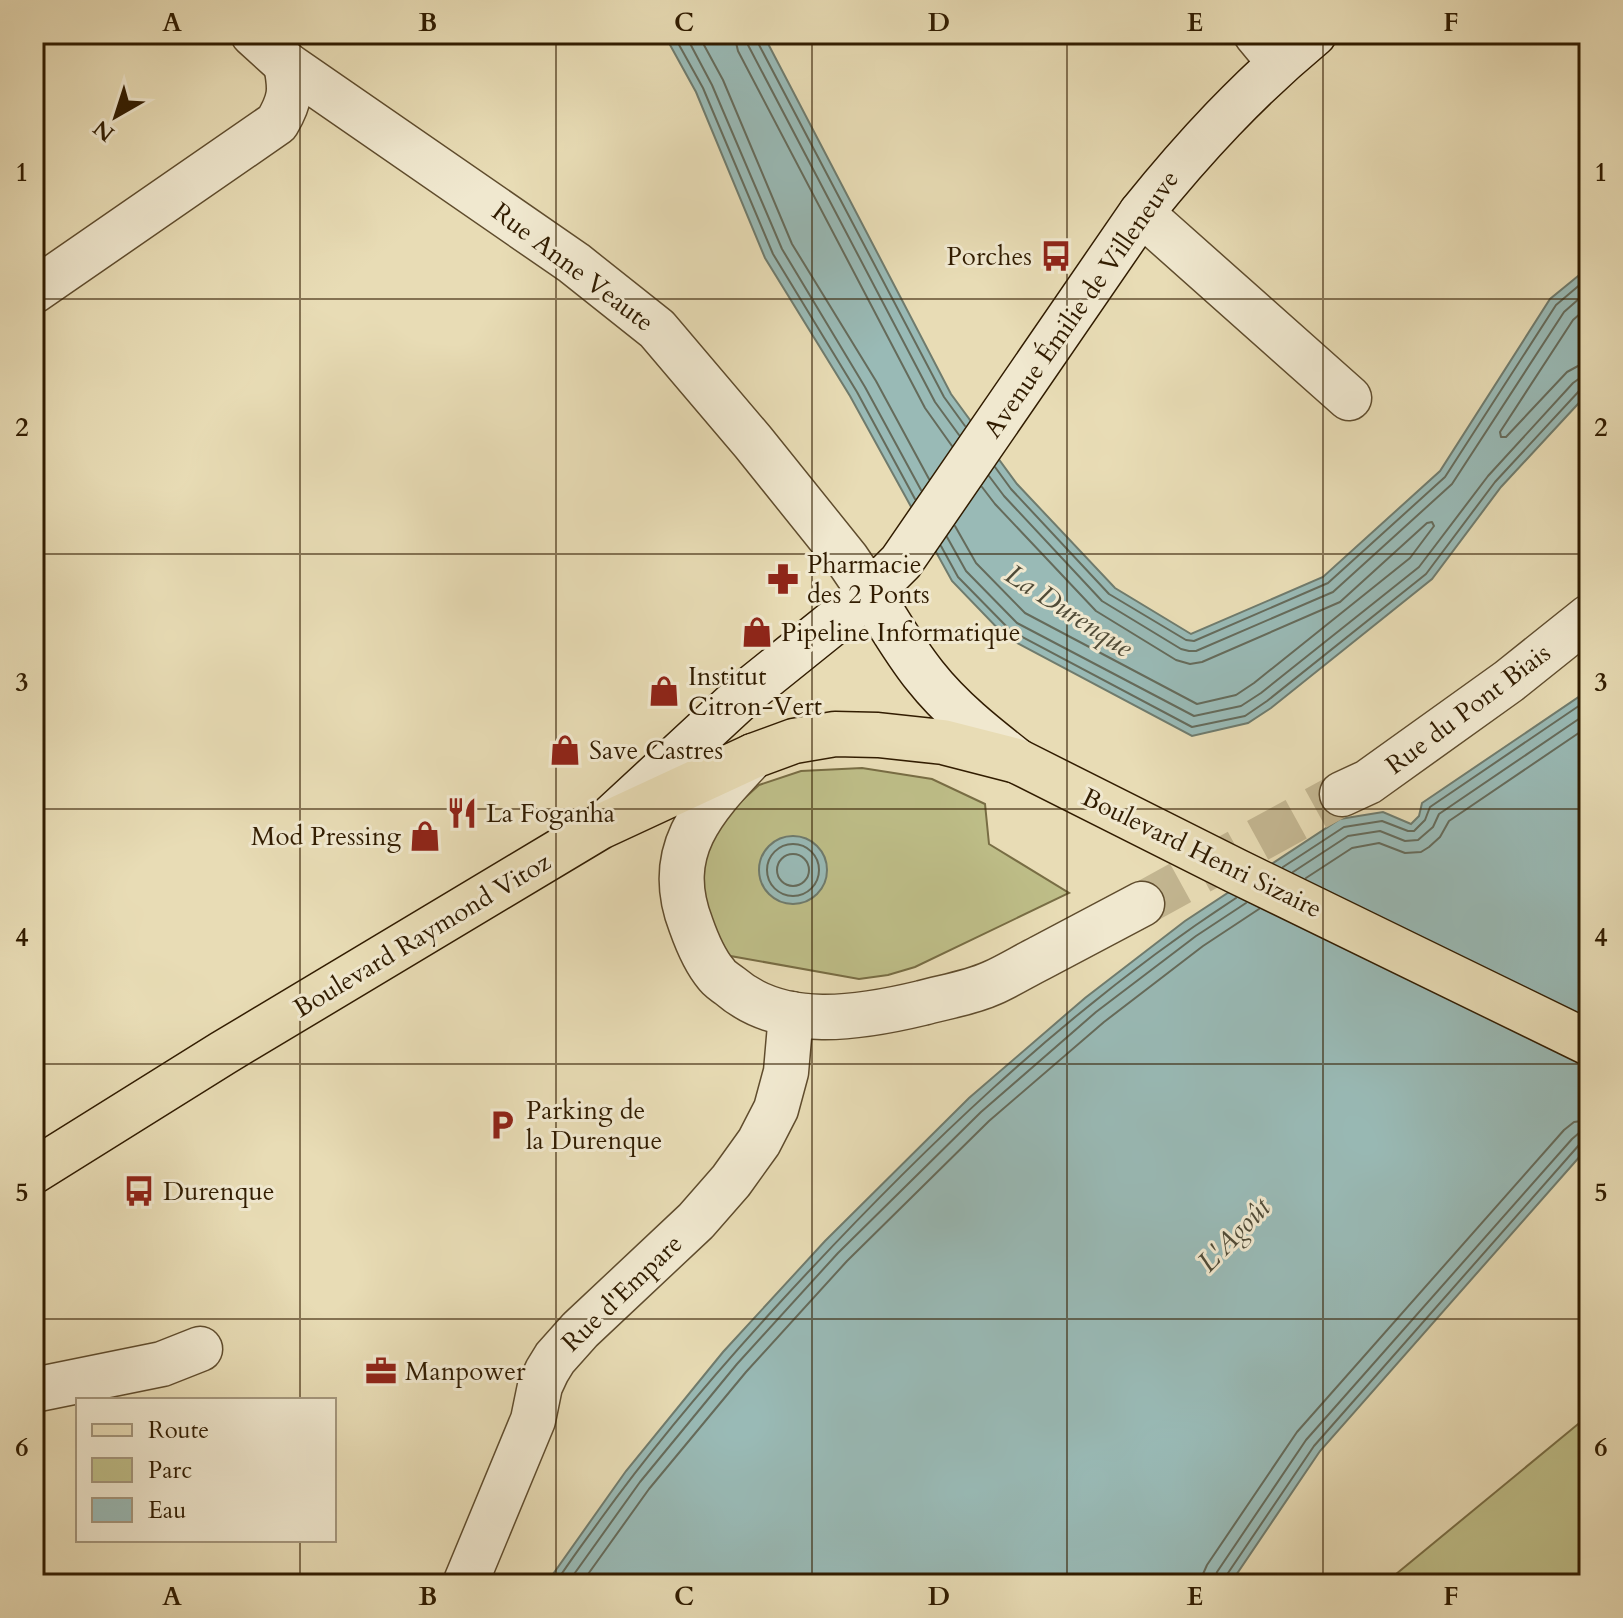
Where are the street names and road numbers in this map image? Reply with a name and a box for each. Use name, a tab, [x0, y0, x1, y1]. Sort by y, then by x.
street label: Avenue Émilie de Villeneuve	[975, 163, 1187, 445]
street label: Rue Anne Veaute	[485, 195, 661, 339]
street label: Rue du Pont Biais	[1378, 636, 1558, 782]
street label: Boulevard Henri Sizaire	[1076, 780, 1328, 926]
street label: Boulevard Raymond Vitoz	[287, 844, 557, 1026]
street label: Rue d'Empare	[554, 1226, 690, 1360]

